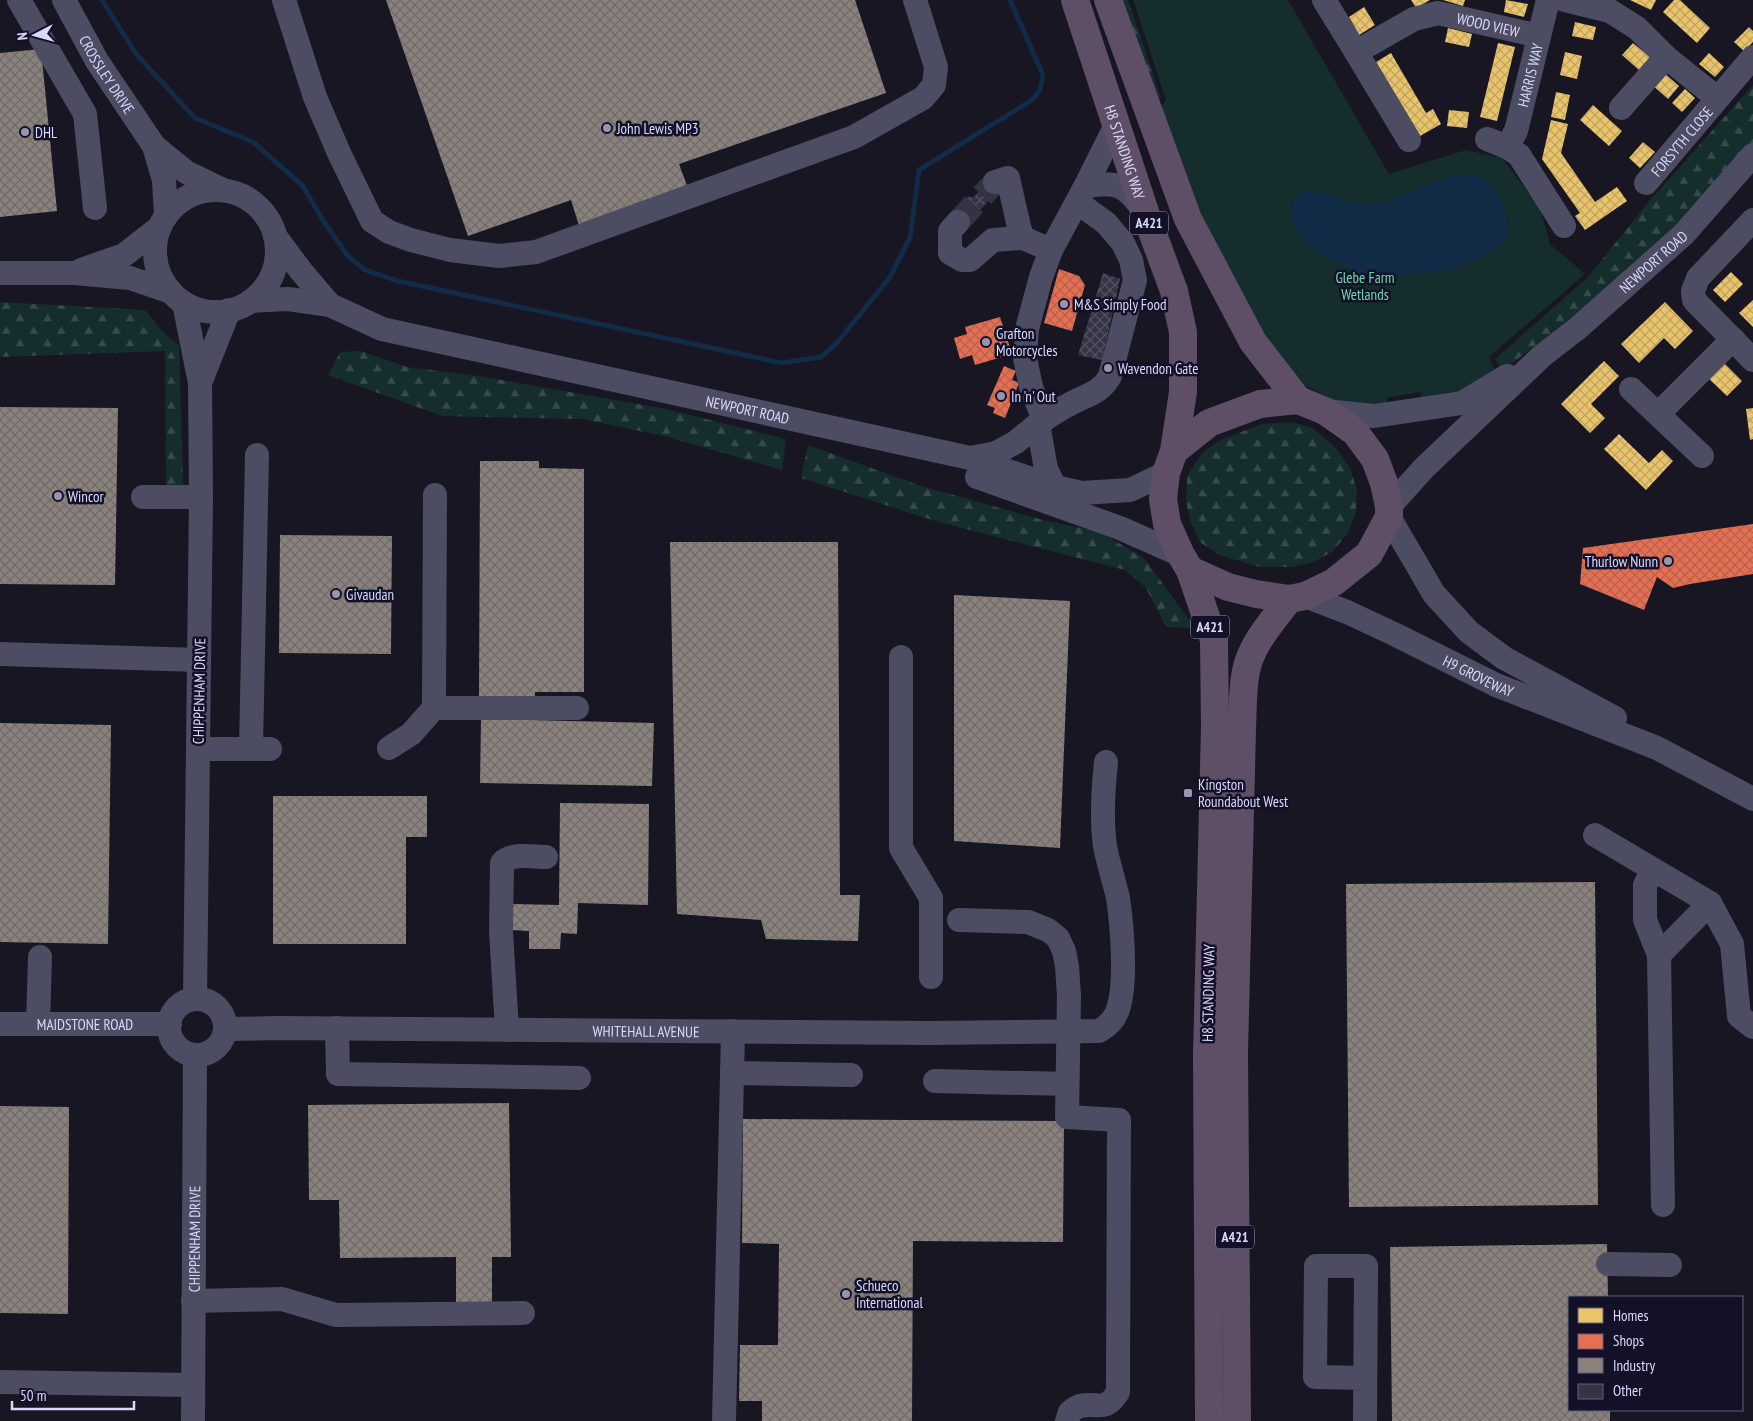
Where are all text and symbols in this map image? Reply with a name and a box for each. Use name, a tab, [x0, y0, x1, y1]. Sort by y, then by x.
street label: WOOD VIEW	[1455, 8, 1522, 41]
north arrow	[10, 10, 60, 60]
text: N	[13, 32, 31, 41]
street label: CROSSLEY DRIVE	[75, 32, 139, 117]
street label: HARRIS WAY	[1513, 41, 1547, 109]
street label: H8 STANDING WAY	[1101, 102, 1150, 202]
street label: FORSYTH CLOSE	[1647, 102, 1717, 180]
place label: John Lewis MP3	[616, 119, 699, 138]
marker: John Lewis MP3	[601, 122, 613, 134]
place label: DHL	[35, 123, 58, 142]
marker: DHL	[19, 126, 31, 138]
road number: A421	[1130, 212, 1168, 234]
street label: NEWPORT ROAD	[1615, 226, 1691, 297]
park label: Glebe Farm Wetlands	[1335, 268, 1395, 304]
place label: M&S Simply Food	[1074, 295, 1167, 314]
marker: M&S Simply Food	[1058, 298, 1070, 310]
place label: Grafton Motorcycles	[996, 324, 1058, 360]
marker: Grafton Motorcycles	[980, 336, 992, 348]
place label: Wavendon Gate	[1118, 359, 1199, 378]
marker: Wavendon Gate	[1102, 362, 1114, 374]
place label: In 'n' Out	[1011, 387, 1056, 406]
marker: In 'n' Out	[995, 390, 1007, 402]
street label: NEWPORT ROAD	[704, 391, 791, 428]
place label: Wincor	[68, 487, 104, 506]
marker: Wincor	[52, 490, 64, 502]
place label: Thurlow Nunn	[1585, 552, 1658, 571]
marker: Thurlow Nunn	[1662, 555, 1674, 567]
place label: Givaudan	[346, 585, 394, 604]
marker: Givaudan	[330, 588, 342, 600]
road number: A421	[1191, 616, 1229, 638]
street label: CHIPPENHAM DRIVE	[189, 638, 209, 744]
street label: H9 GROVEWAY	[1440, 651, 1517, 701]
place label: Kingston Roundabout West	[1198, 775, 1288, 811]
marker: Kingston Roundabout West	[1182, 787, 1194, 799]
street label: H8 STANDING WAY	[1198, 944, 1218, 1042]
street label: MAIDSTONE ROAD	[37, 1015, 133, 1034]
street label: WHITEHALL AVENUE	[592, 1021, 700, 1041]
street label: CHIPPENHAM DRIVE	[184, 1186, 204, 1292]
road number: A421	[1216, 1226, 1254, 1248]
place label: Schueco International	[856, 1276, 923, 1312]
marker: Schueco International	[840, 1288, 852, 1300]
legend	[1568, 1296, 1743, 1411]
text: Homes	[1613, 1306, 1649, 1325]
text: Shops	[1613, 1331, 1644, 1350]
text: Industry	[1613, 1356, 1655, 1375]
scale bar	[12, 1378, 135, 1410]
text: Other	[1613, 1381, 1643, 1400]
text: 50 m	[20, 1386, 46, 1405]

